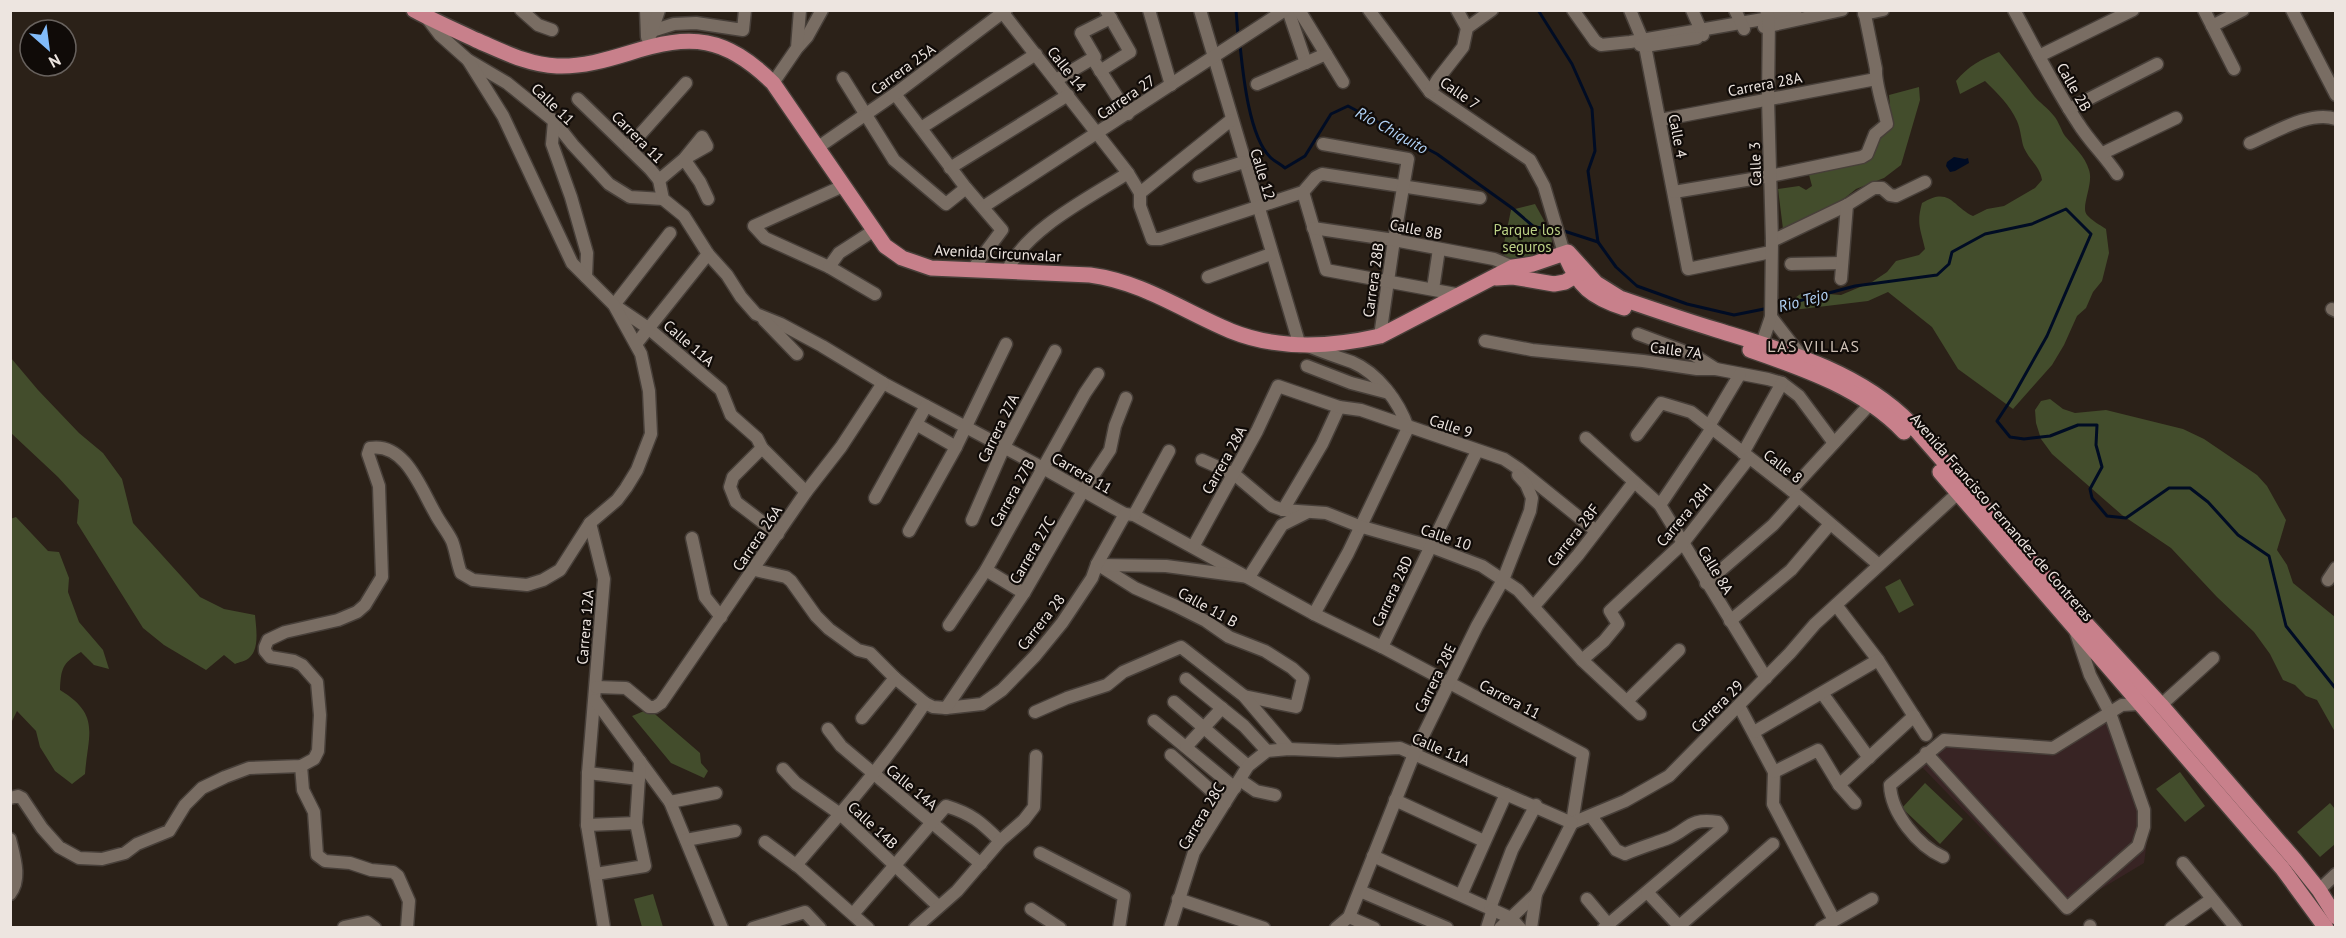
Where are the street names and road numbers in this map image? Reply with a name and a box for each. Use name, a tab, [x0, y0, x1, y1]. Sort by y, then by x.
street label: Carrera 25A	[867, 39, 939, 99]
street label: Calle 14	[1043, 42, 1091, 96]
street label: Calle 2B	[2053, 59, 2095, 115]
street label: Carrera 28A	[1726, 67, 1804, 101]
street label: Carrera 27	[1093, 71, 1159, 123]
street label: Calle 7	[1436, 73, 1484, 113]
street label: Calle 11	[528, 79, 578, 129]
street label: Carrera 11	[608, 107, 668, 167]
street label: Calle 4	[1664, 112, 1692, 160]
street label: Calle 3	[1745, 142, 1765, 186]
street label: Calle 12	[1246, 146, 1280, 202]
street label: Calle 8B	[1388, 215, 1444, 243]
street label: Avenida Circunvalar	[934, 240, 1062, 266]
street label: Carrera 28B	[1358, 241, 1388, 319]
street label: Calle 11A	[660, 316, 719, 370]
street label: Calle 7A	[1649, 337, 1703, 363]
street label: Carrera 27A	[973, 390, 1023, 466]
street label: Avenida Francisco Fernandez de Contreras	[1906, 409, 2098, 625]
street label: Calle 9	[1427, 410, 1475, 442]
street label: Carrera 28A	[1197, 422, 1251, 498]
street label: Calle 8	[1760, 445, 1806, 487]
street label: Carrera 11	[1048, 448, 1116, 498]
street label: Carrera 27B	[985, 455, 1039, 531]
street label: Carrera 28H	[1652, 480, 1716, 550]
street label: Carrera 28F	[1543, 500, 1603, 570]
street label: Carrera 26A	[728, 501, 786, 575]
street label: Carrera 27C	[1005, 513, 1059, 587]
street label: Calle 10	[1418, 519, 1474, 555]
street label: Calle 8A	[1694, 542, 1738, 598]
street label: Carrera 28D	[1367, 552, 1417, 630]
street label: Calle 11 B	[1175, 583, 1241, 631]
street label: Carrera 12A	[572, 588, 598, 665]
street label: Carrera 28	[1013, 590, 1069, 654]
street label: Carrera 28E	[1410, 640, 1460, 716]
street label: Carrera 11	[1476, 675, 1544, 723]
street label: Carrera 29	[1687, 676, 1747, 736]
street label: Calle 11A	[1409, 728, 1473, 770]
street label: Calle 14A	[882, 760, 942, 814]
street label: Carrera 28C	[1174, 779, 1228, 853]
street label: Calle 14B	[844, 797, 902, 853]

